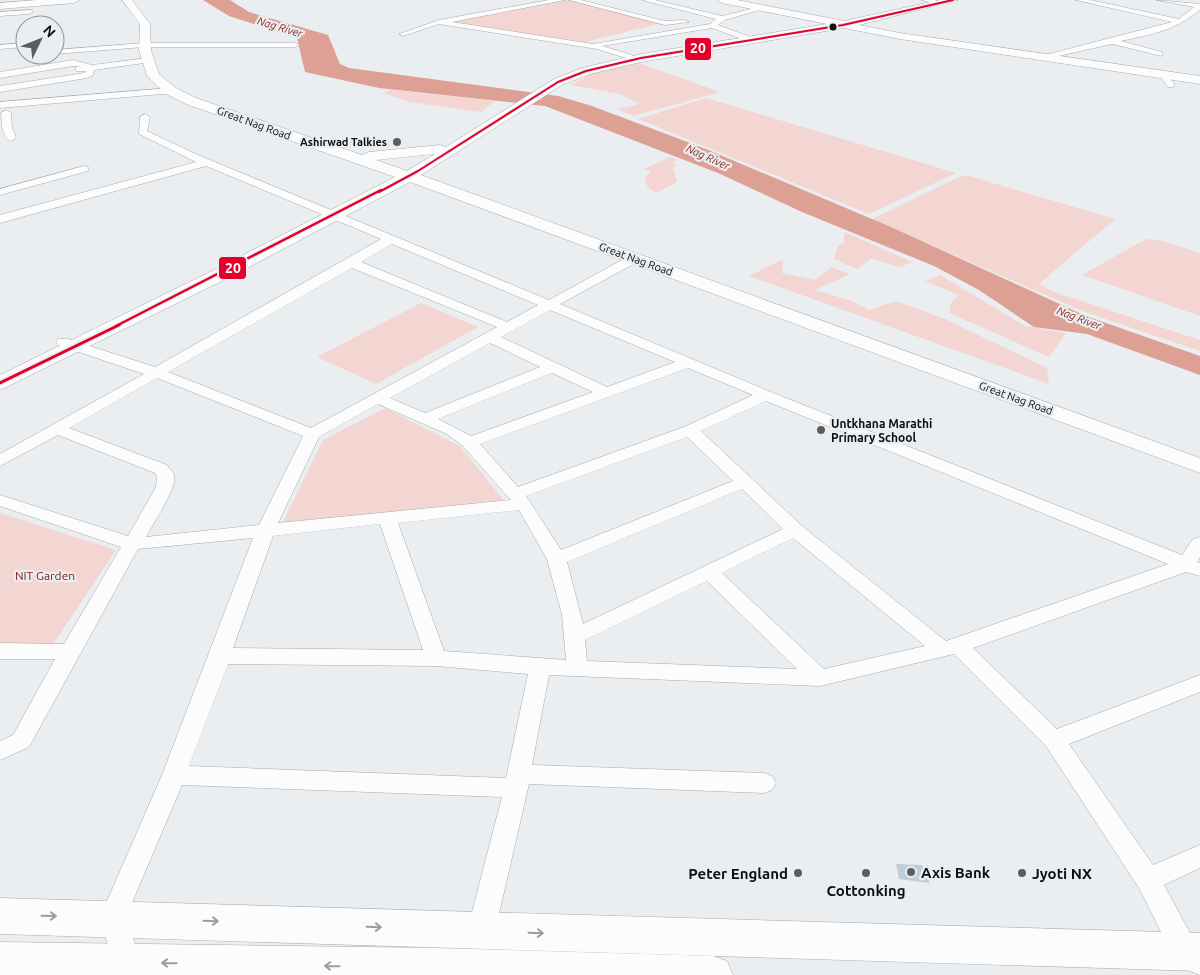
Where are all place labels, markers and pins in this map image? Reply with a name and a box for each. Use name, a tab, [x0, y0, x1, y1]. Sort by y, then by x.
unlabelled marker	[828, 22, 838, 32]
place label: Ashirwad Talkies	[300, 136, 387, 148]
marker: Ashirwad Talkies	[391, 136, 403, 148]
place label: Untkhana Marathi Primary School	[831, 417, 932, 444]
marker: Untkhana Marathi Primary School	[815, 424, 827, 436]
place label: Axis Bank	[921, 864, 991, 881]
place label: Peter England	[688, 865, 788, 882]
place label: Jyoti NX	[1032, 865, 1092, 882]
marker: Axis Bank	[905, 866, 917, 878]
marker: Peter England	[792, 867, 804, 879]
marker: Cottonking	[860, 867, 872, 879]
marker: Jyoti NX	[1016, 867, 1028, 879]
place label: Cottonking	[826, 882, 906, 899]

